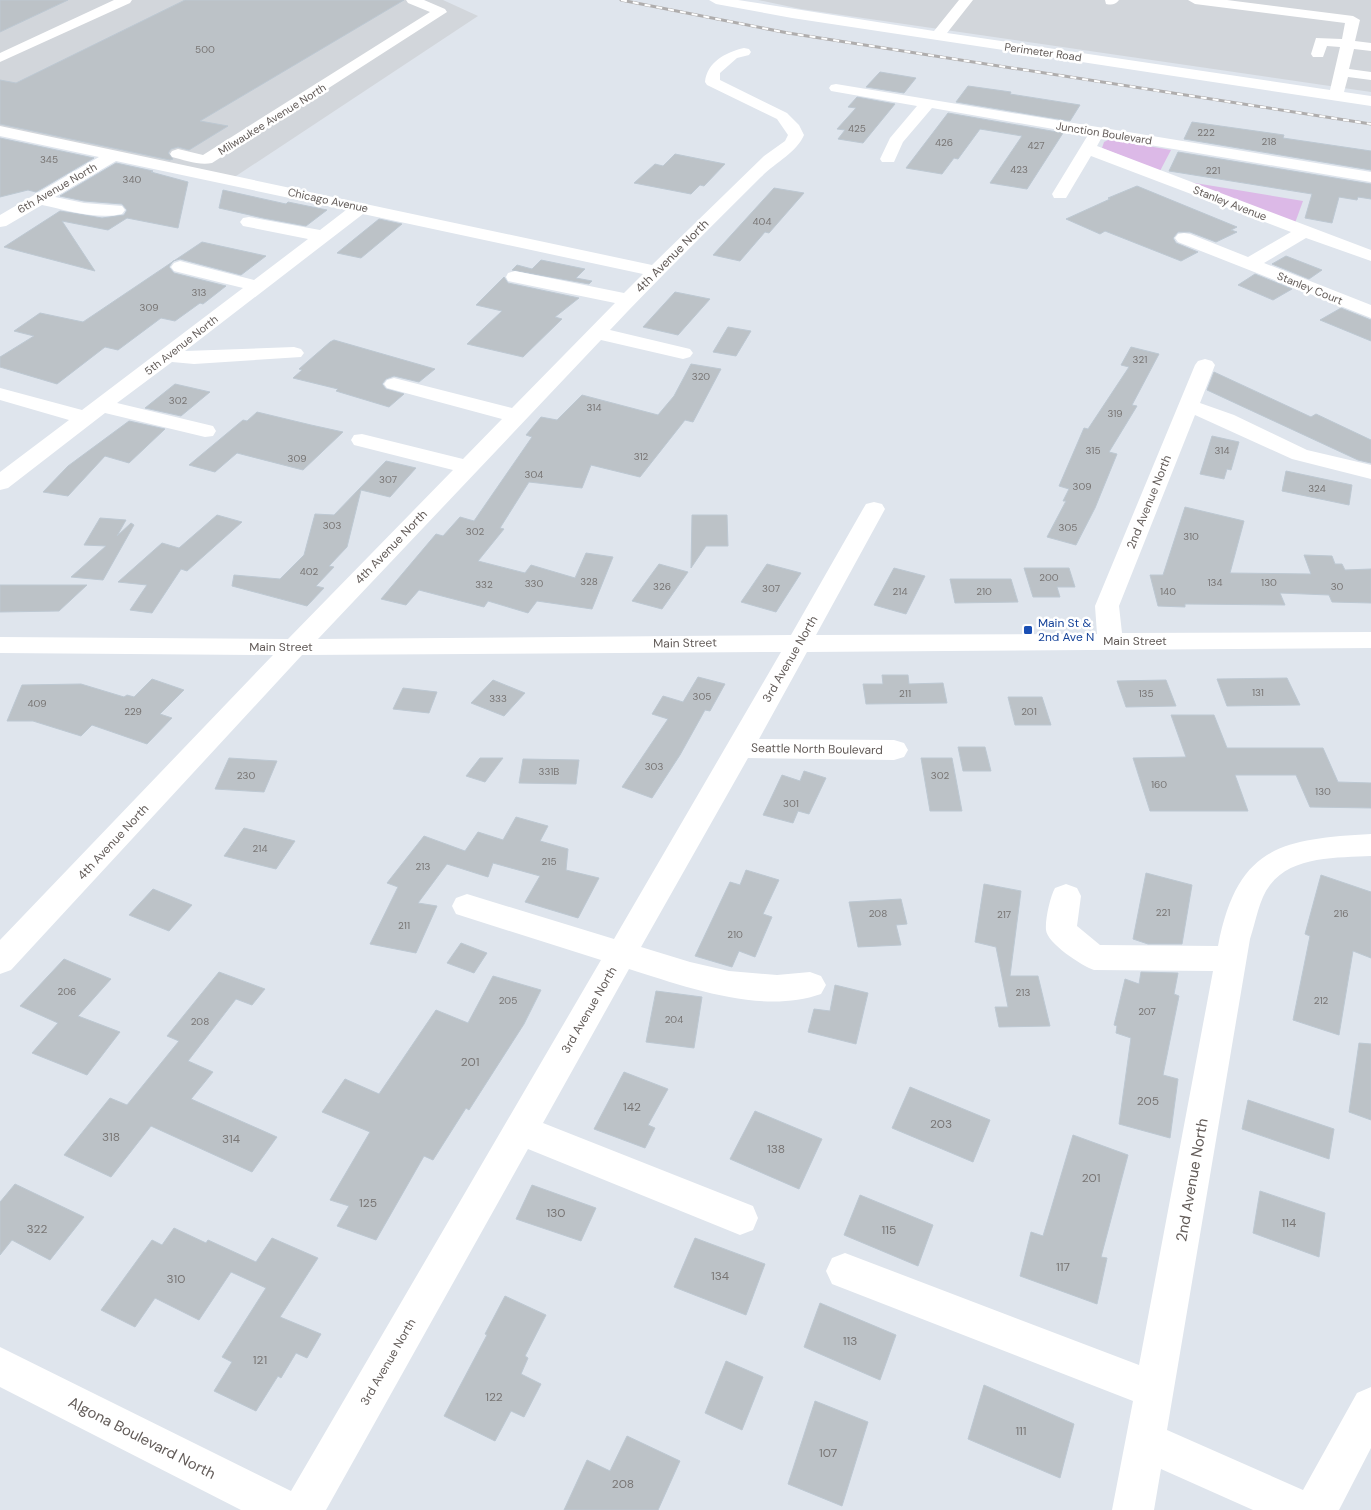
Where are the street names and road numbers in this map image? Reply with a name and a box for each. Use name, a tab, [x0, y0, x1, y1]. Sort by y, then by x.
street label: Perimeter Road	[1003, 40, 1083, 64]
street label: Milwaukee Avenue North	[215, 80, 329, 158]
street label: Junction Boulevard	[1055, 118, 1153, 148]
street label: 6th Avenue North	[15, 160, 99, 216]
street label: Stanley Avenue	[1191, 183, 1269, 223]
street label: Chicago Avenue	[287, 185, 369, 215]
street label: 4th Avenue North	[632, 216, 712, 296]
street label: Stanley Court	[1275, 268, 1345, 308]
street label: 5th Avenue North	[141, 312, 221, 378]
street label: 2nd Avenue North	[1123, 453, 1175, 551]
street label: 4th Avenue North	[351, 506, 431, 588]
street label: 3rd Avenue North	[759, 613, 821, 705]
street label: Main Street	[1103, 633, 1167, 649]
street label: Main Street	[653, 634, 717, 652]
street label: Main Street	[249, 639, 313, 655]
street label: Seattle North Boulevard	[751, 740, 883, 758]
street label: 4th Avenue North	[74, 801, 152, 883]
street label: 3rd Avenue North	[558, 964, 620, 1056]
street label: 2nd Avenue North	[1171, 1117, 1213, 1243]
street label: 3rd Avenue North	[357, 1316, 419, 1408]
street label: Algona Boulevard North	[65, 1392, 219, 1484]

